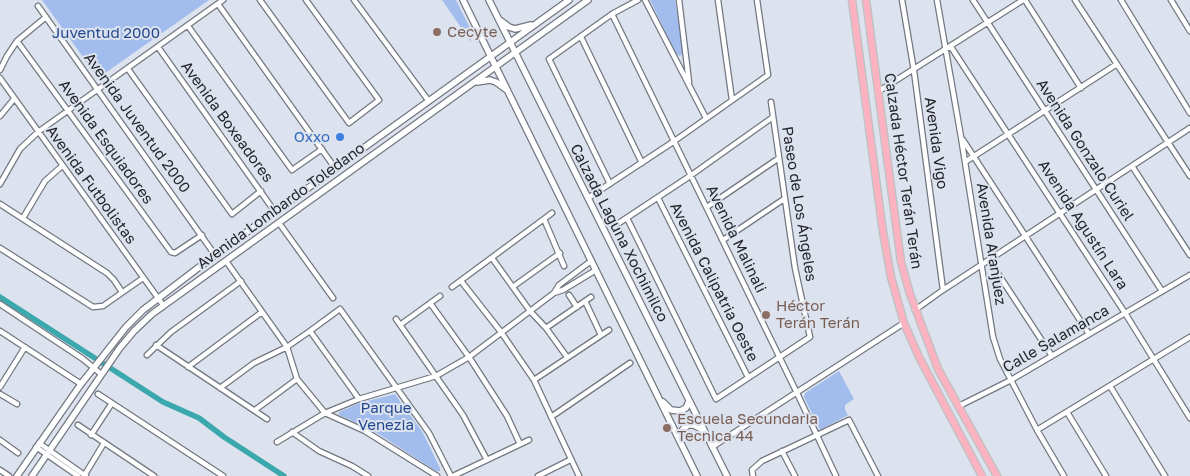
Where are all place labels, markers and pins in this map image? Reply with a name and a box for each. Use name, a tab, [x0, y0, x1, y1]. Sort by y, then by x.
place label: Cecyte	[447, 23, 497, 41]
marker: Cecyte	[431, 26, 443, 38]
place label: Oxxo	[294, 128, 330, 146]
marker: Oxxo	[334, 131, 346, 143]
place label: Héctor Terán Terán	[776, 297, 860, 332]
marker: Héctor Terán Terán	[760, 309, 772, 321]
place label: Escuela Secundaria Tecnica 44	[677, 410, 818, 445]
marker: Escuela Secundaria Tecnica 44	[661, 422, 673, 434]

